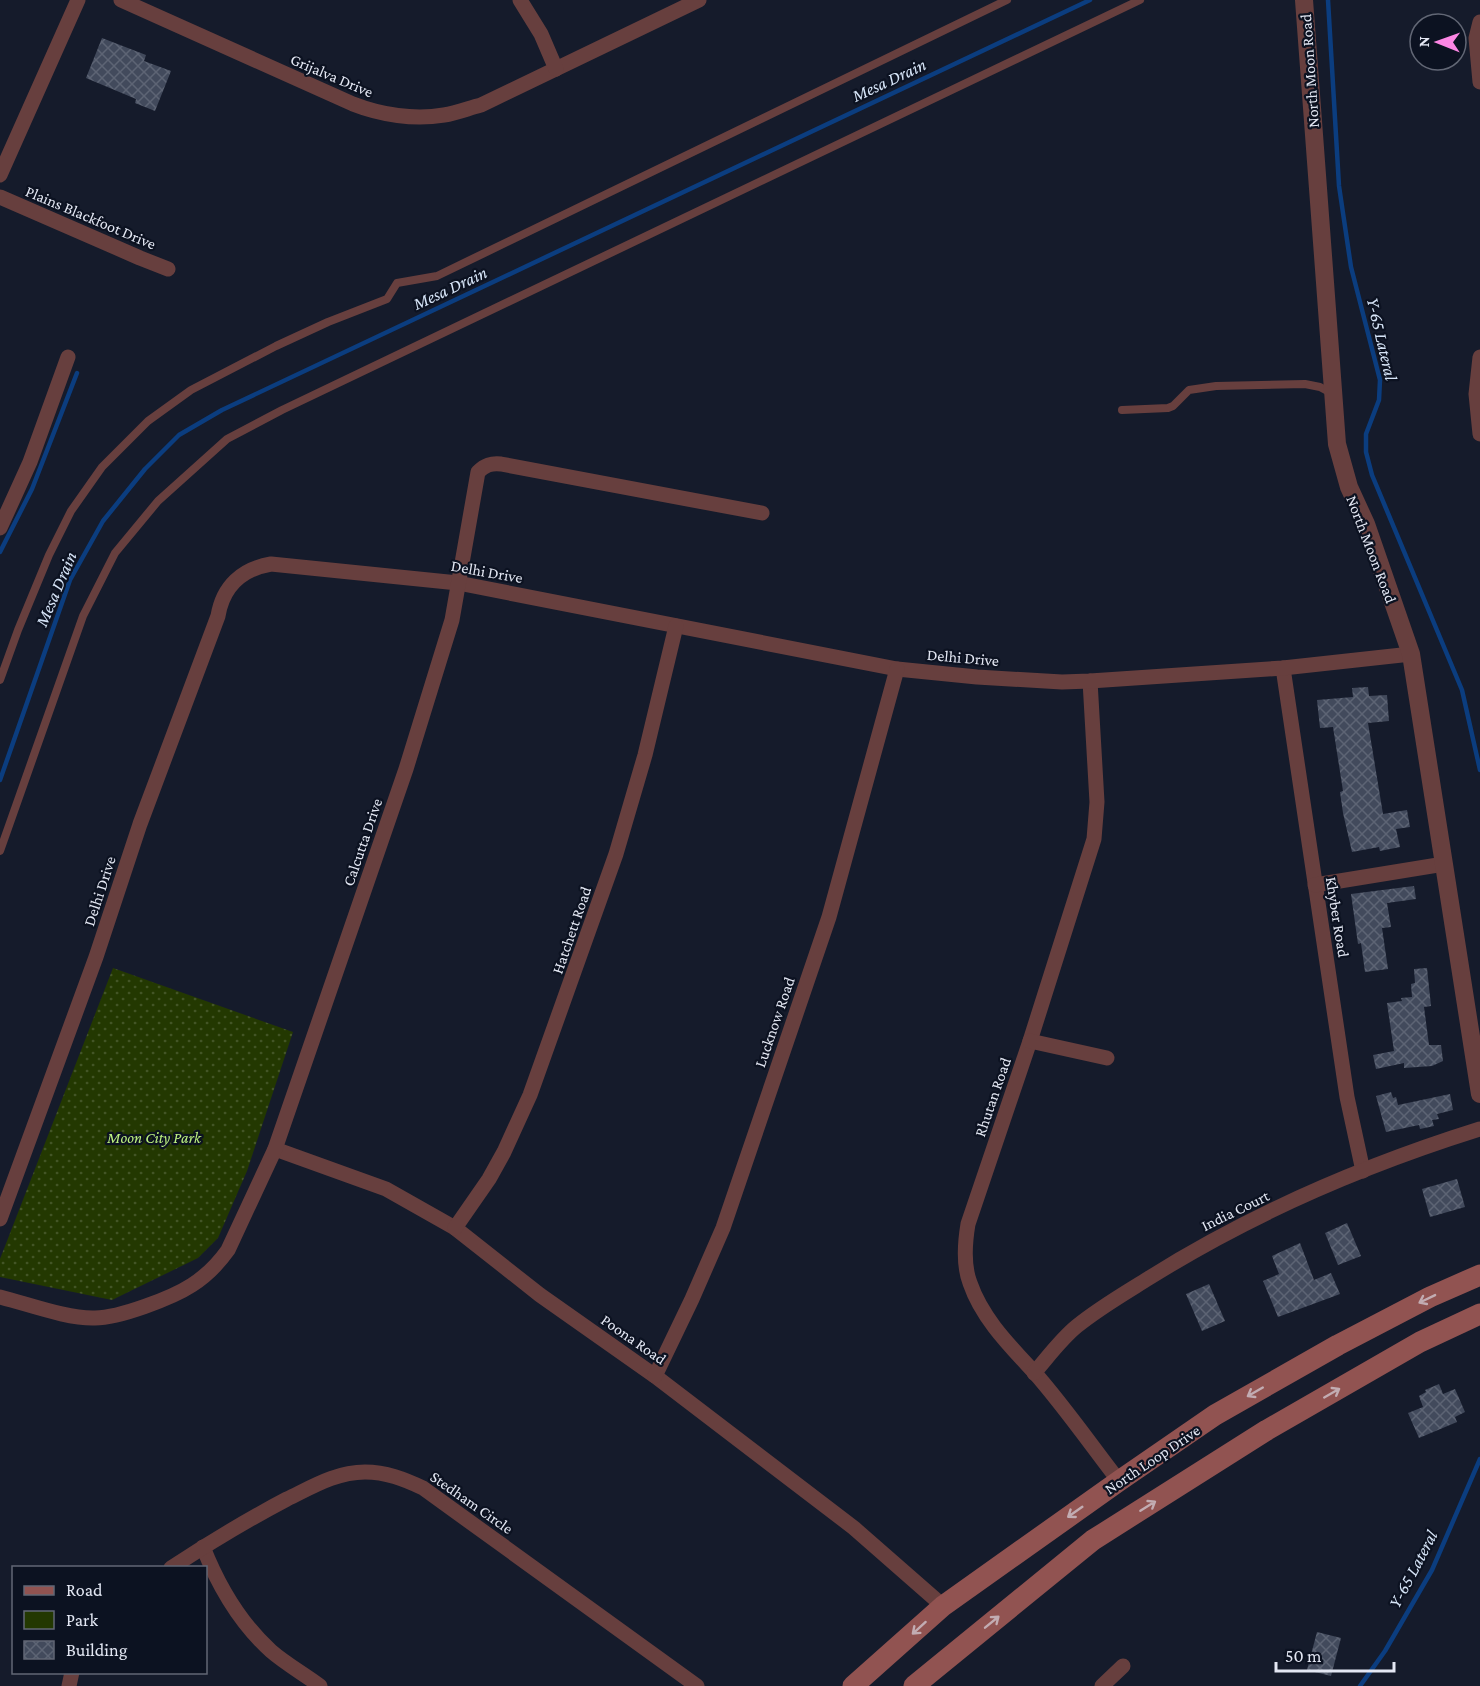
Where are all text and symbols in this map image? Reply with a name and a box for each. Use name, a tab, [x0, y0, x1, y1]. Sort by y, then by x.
north arrow	[1408, 12, 1468, 72]
street label: North Moon Road	[1297, 13, 1322, 128]
text: N	[1415, 36, 1432, 47]
street label: Grijalva Drive	[288, 50, 376, 101]
water label: Mesa Drain	[848, 54, 929, 106]
street label: Plains Blackfoot Drive	[23, 182, 159, 253]
water label: Mesa Drain	[409, 262, 490, 314]
water label: Y-65 Lateral	[1363, 296, 1401, 383]
street label: North Moon Road	[1343, 493, 1400, 606]
water label: Mesa Drain	[31, 549, 81, 630]
street label: Delhi Drive	[450, 557, 524, 586]
street label: Delhi Drive	[926, 646, 1000, 669]
street label: Calcutta Drive	[339, 796, 385, 888]
street label: Delhi Drive	[80, 854, 119, 928]
street label: Khyber Road	[1322, 876, 1352, 959]
street label: Hatchett Road	[549, 884, 595, 976]
street label: Lucknow Road	[751, 974, 798, 1069]
street label: Rhutan Road	[971, 1055, 1014, 1139]
park label: Moon City Park	[106, 1129, 202, 1147]
street label: India Court	[1199, 1186, 1272, 1234]
one-way arrow	[1418, 1294, 1436, 1306]
street label: Poona Road	[598, 1311, 670, 1368]
one-way arrow	[1247, 1387, 1264, 1399]
one-way arrow	[1323, 1387, 1340, 1399]
street label: North Loop Drive	[1102, 1421, 1204, 1498]
street label: Stedham Circle	[427, 1468, 516, 1537]
one-way arrow	[1139, 1499, 1156, 1511]
one-way arrow	[1068, 1506, 1084, 1518]
water label: Y-65 Lateral	[1384, 1526, 1442, 1611]
legend	[12, 1566, 207, 1674]
text: Road	[66, 1580, 103, 1600]
text: Park	[66, 1610, 98, 1630]
one-way arrow	[983, 1616, 999, 1629]
one-way arrow	[912, 1621, 927, 1635]
scale bar	[1276, 1635, 1394, 1673]
text: Building	[66, 1640, 128, 1660]
text: 50 m	[1285, 1646, 1322, 1666]

